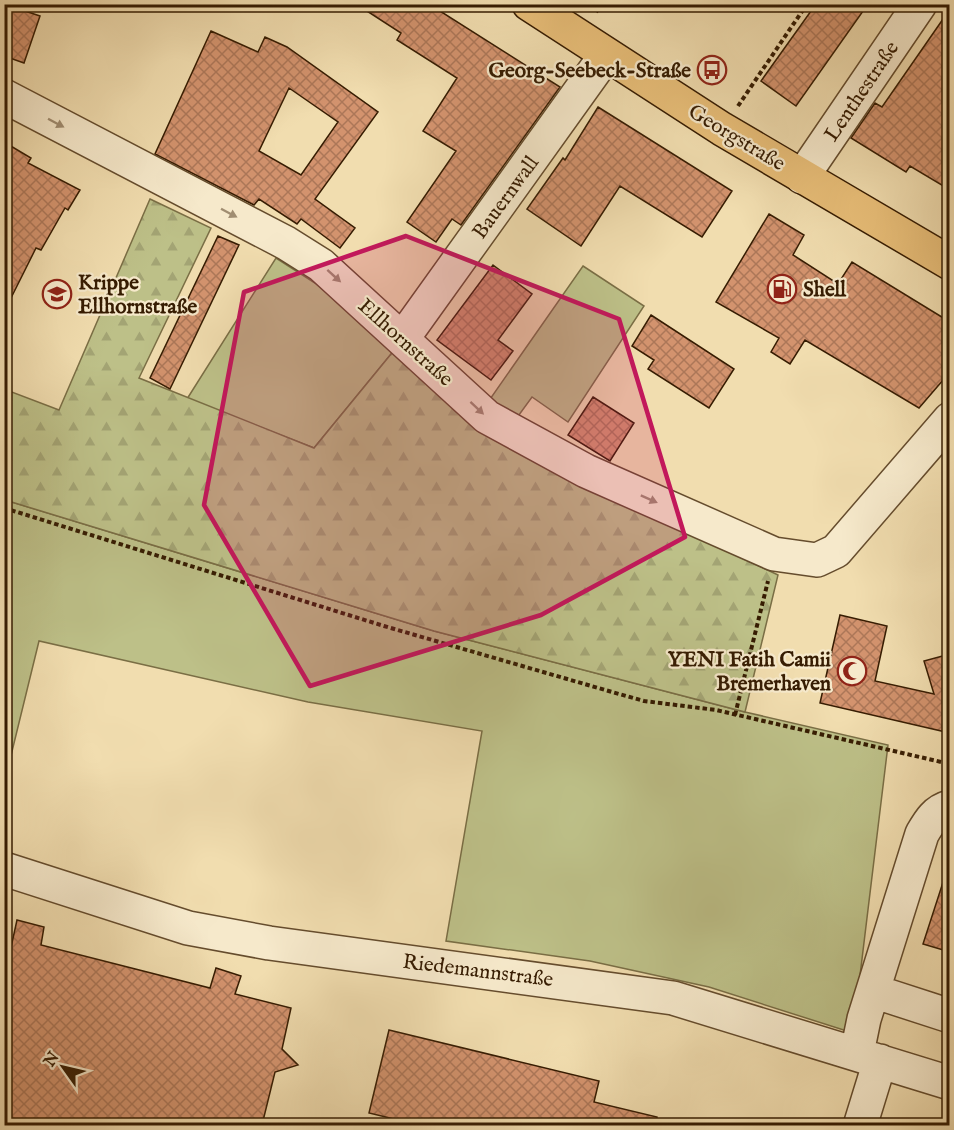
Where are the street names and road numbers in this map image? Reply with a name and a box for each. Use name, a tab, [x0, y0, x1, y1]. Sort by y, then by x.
street label: Lenthestraße	[819, 36, 906, 147]
street label: Georgstraße	[683, 99, 790, 178]
street label: Bauernwall	[467, 151, 546, 245]
street label: Ellhornstraße	[352, 293, 459, 393]
street label: Riedemannstraße	[401, 949, 555, 994]

